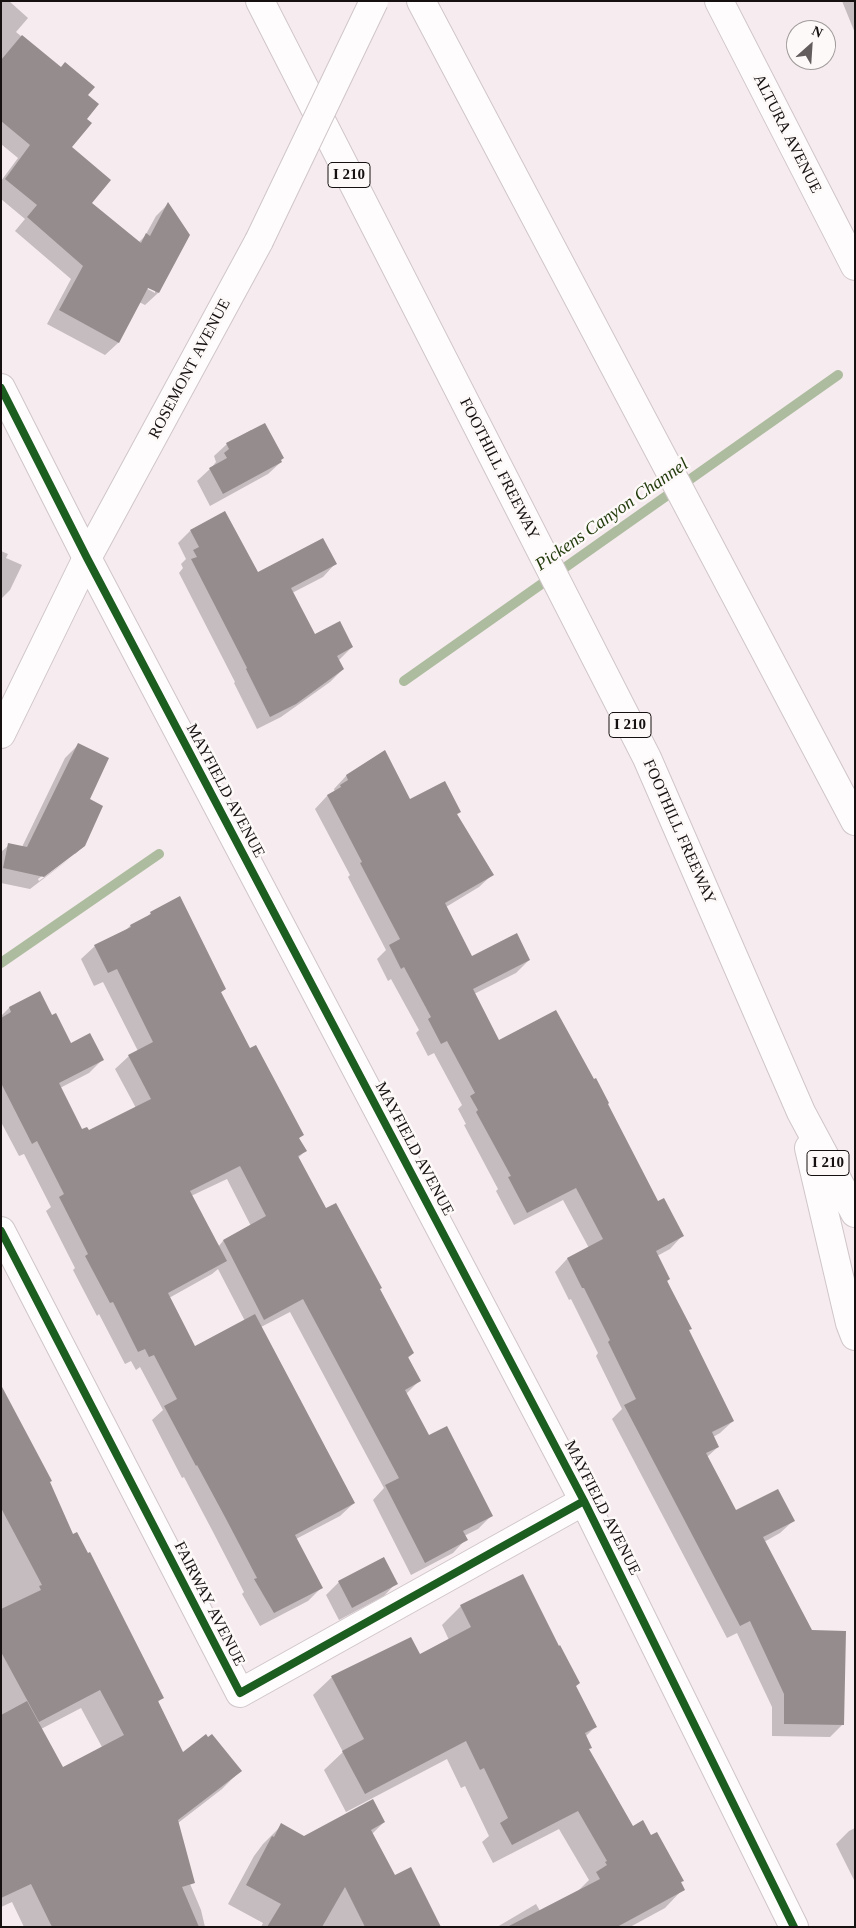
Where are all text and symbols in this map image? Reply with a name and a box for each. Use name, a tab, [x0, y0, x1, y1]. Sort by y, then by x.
north arrow	[786, 20, 836, 70]
text: N	[810, 23, 825, 41]
street label: ALTURA AVENUE	[749, 71, 825, 197]
road number: I 210	[328, 162, 370, 188]
street label: ROSEMONT AVENUE	[145, 296, 235, 442]
street label: FOOTHILL FREEWAY	[455, 395, 543, 543]
water label: Pickens Canyon Channel	[531, 454, 693, 576]
road number: I 210	[609, 712, 651, 738]
street label: MAYFIELD AVENUE	[182, 721, 268, 861]
street label: FOOTHILL FREEWAY	[638, 757, 720, 907]
street label: MAYFIELD AVENUE	[371, 1079, 457, 1219]
road number: I 210	[807, 1150, 849, 1176]
street label: MAYFIELD AVENUE	[560, 1437, 644, 1579]
street label: FAIRWAY AVENUE	[169, 1539, 249, 1669]

